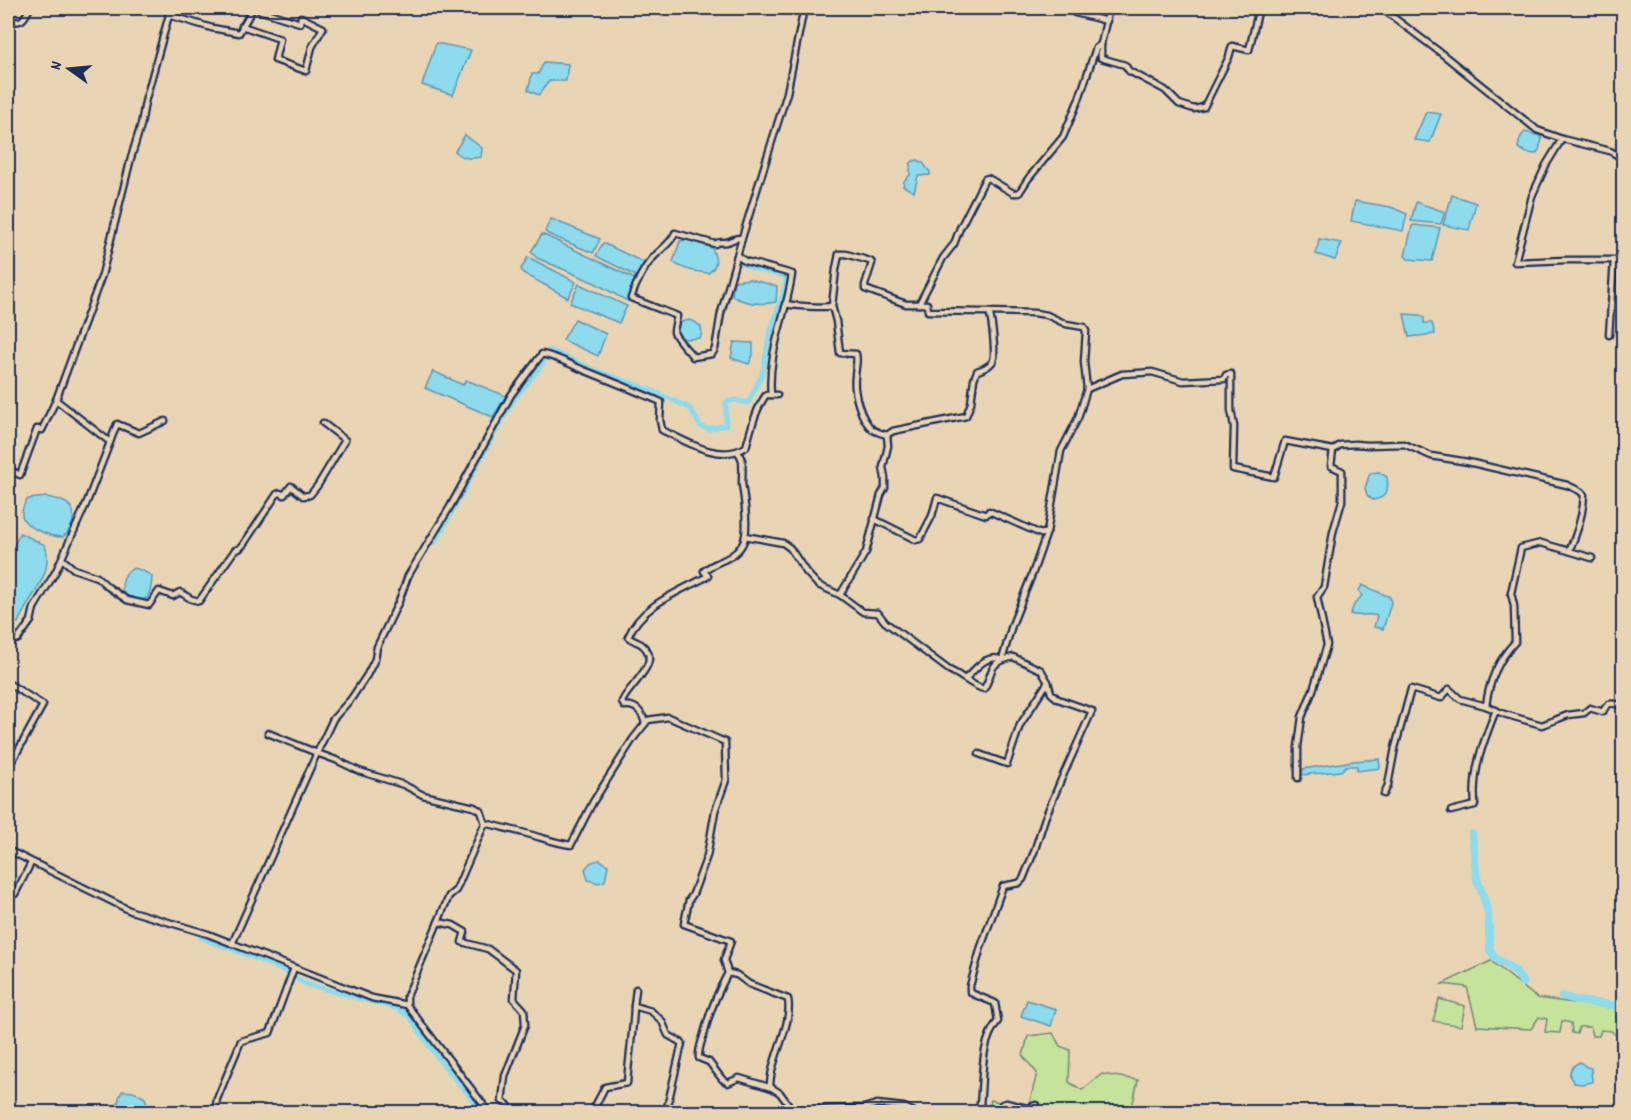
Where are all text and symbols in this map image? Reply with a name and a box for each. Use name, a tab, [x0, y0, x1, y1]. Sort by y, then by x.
north arrow	[39, 39, 99, 99]
text: N	[45, 59, 69, 73]

